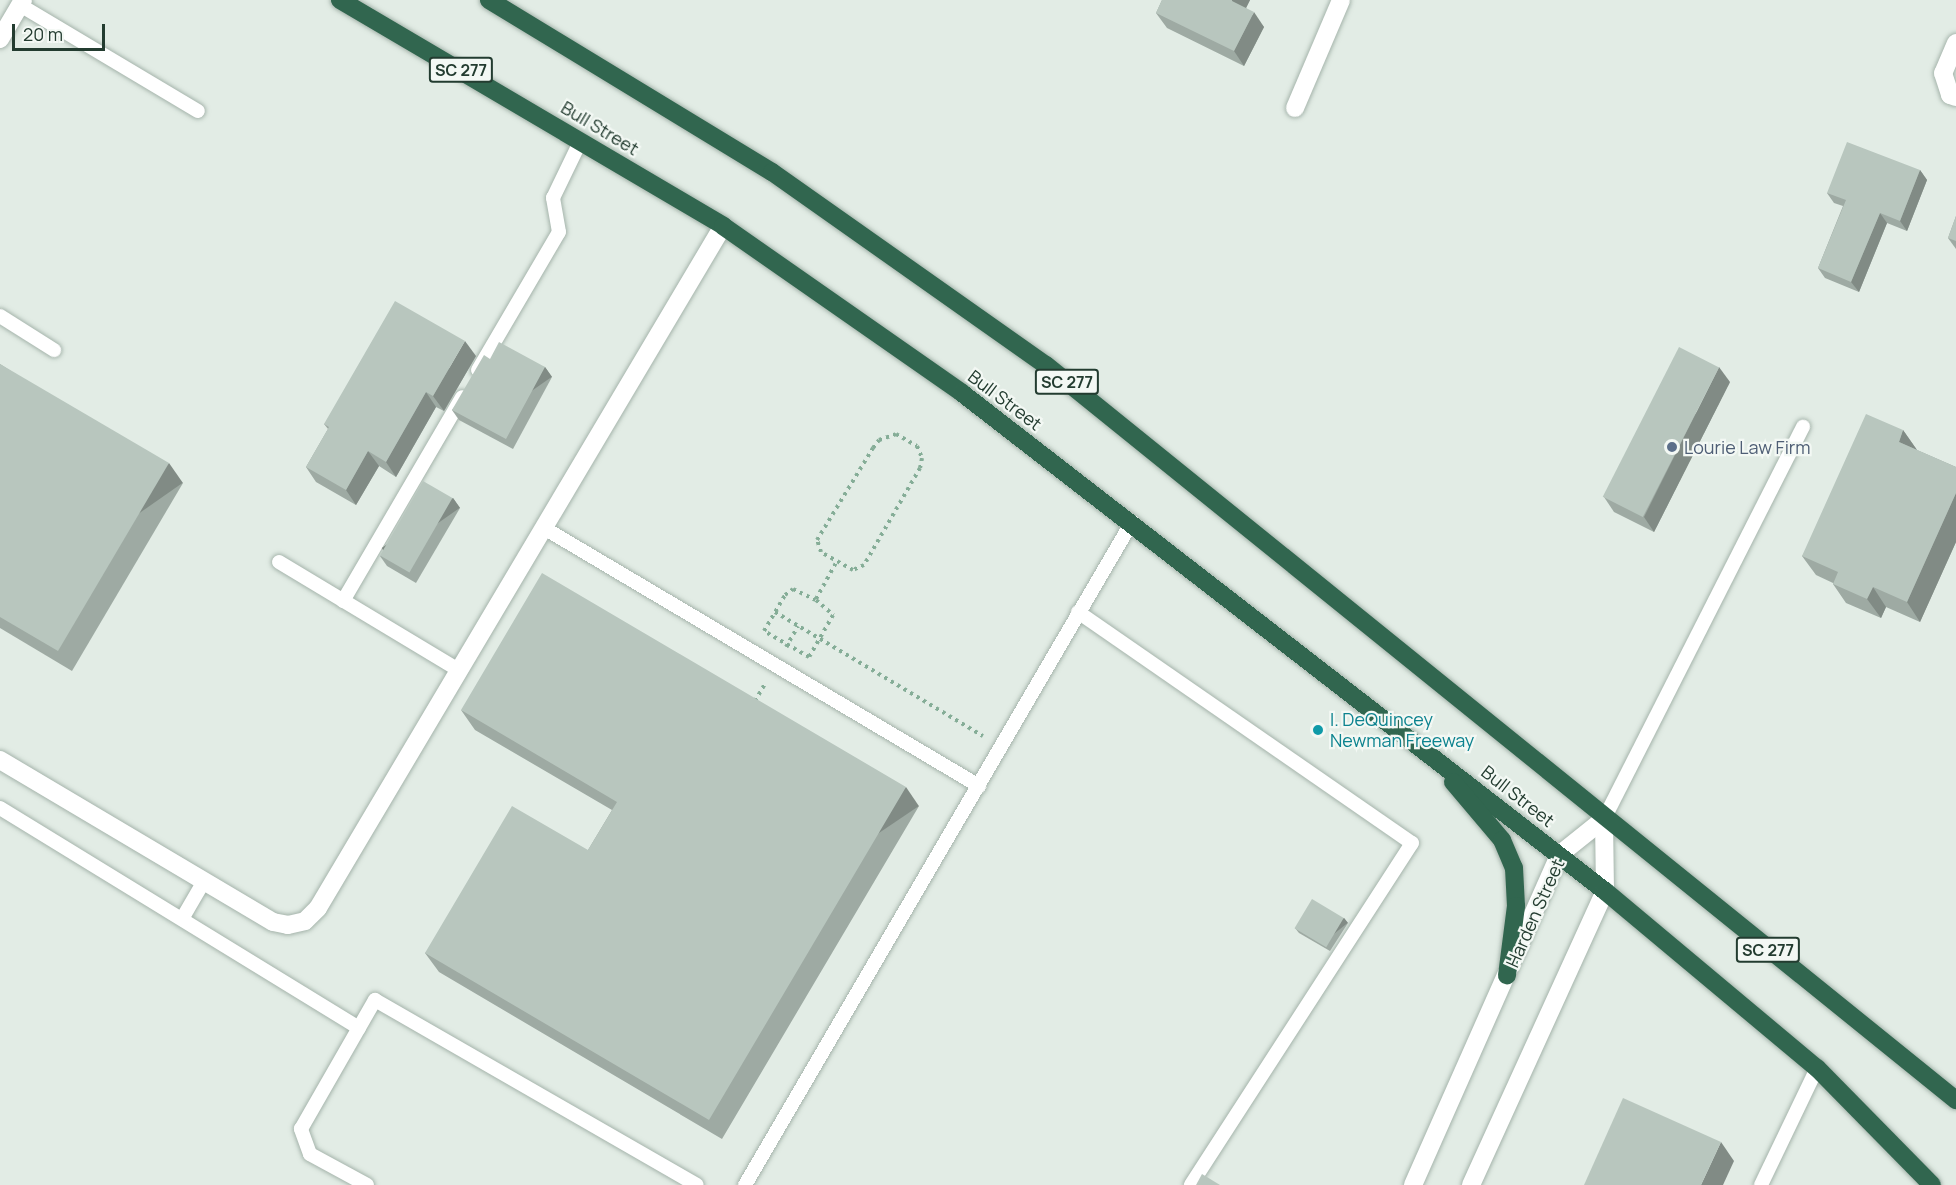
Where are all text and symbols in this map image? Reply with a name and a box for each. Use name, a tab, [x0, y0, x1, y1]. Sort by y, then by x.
scale bar	[15, 12, 108, 50]
text: 20 m	[23, 22, 63, 46]
road number: SC 277	[428, 57, 494, 83]
street label: Bull Street	[557, 96, 643, 160]
street label: Bull Street	[964, 365, 1046, 435]
road number: SC 277	[1034, 369, 1100, 395]
place label: Lourie Law Firm	[1684, 436, 1811, 458]
marker: Lourie Law Firm	[1665, 440, 1679, 454]
place label: I. DeQuincey Newman Freeway	[1330, 709, 1474, 752]
marker: I. DeQuincey Newman Freeway	[1311, 723, 1325, 737]
street label: Bull Street	[1477, 761, 1559, 831]
street label: Harden Street	[1501, 855, 1569, 971]
road number: SC 277	[1735, 937, 1801, 963]

